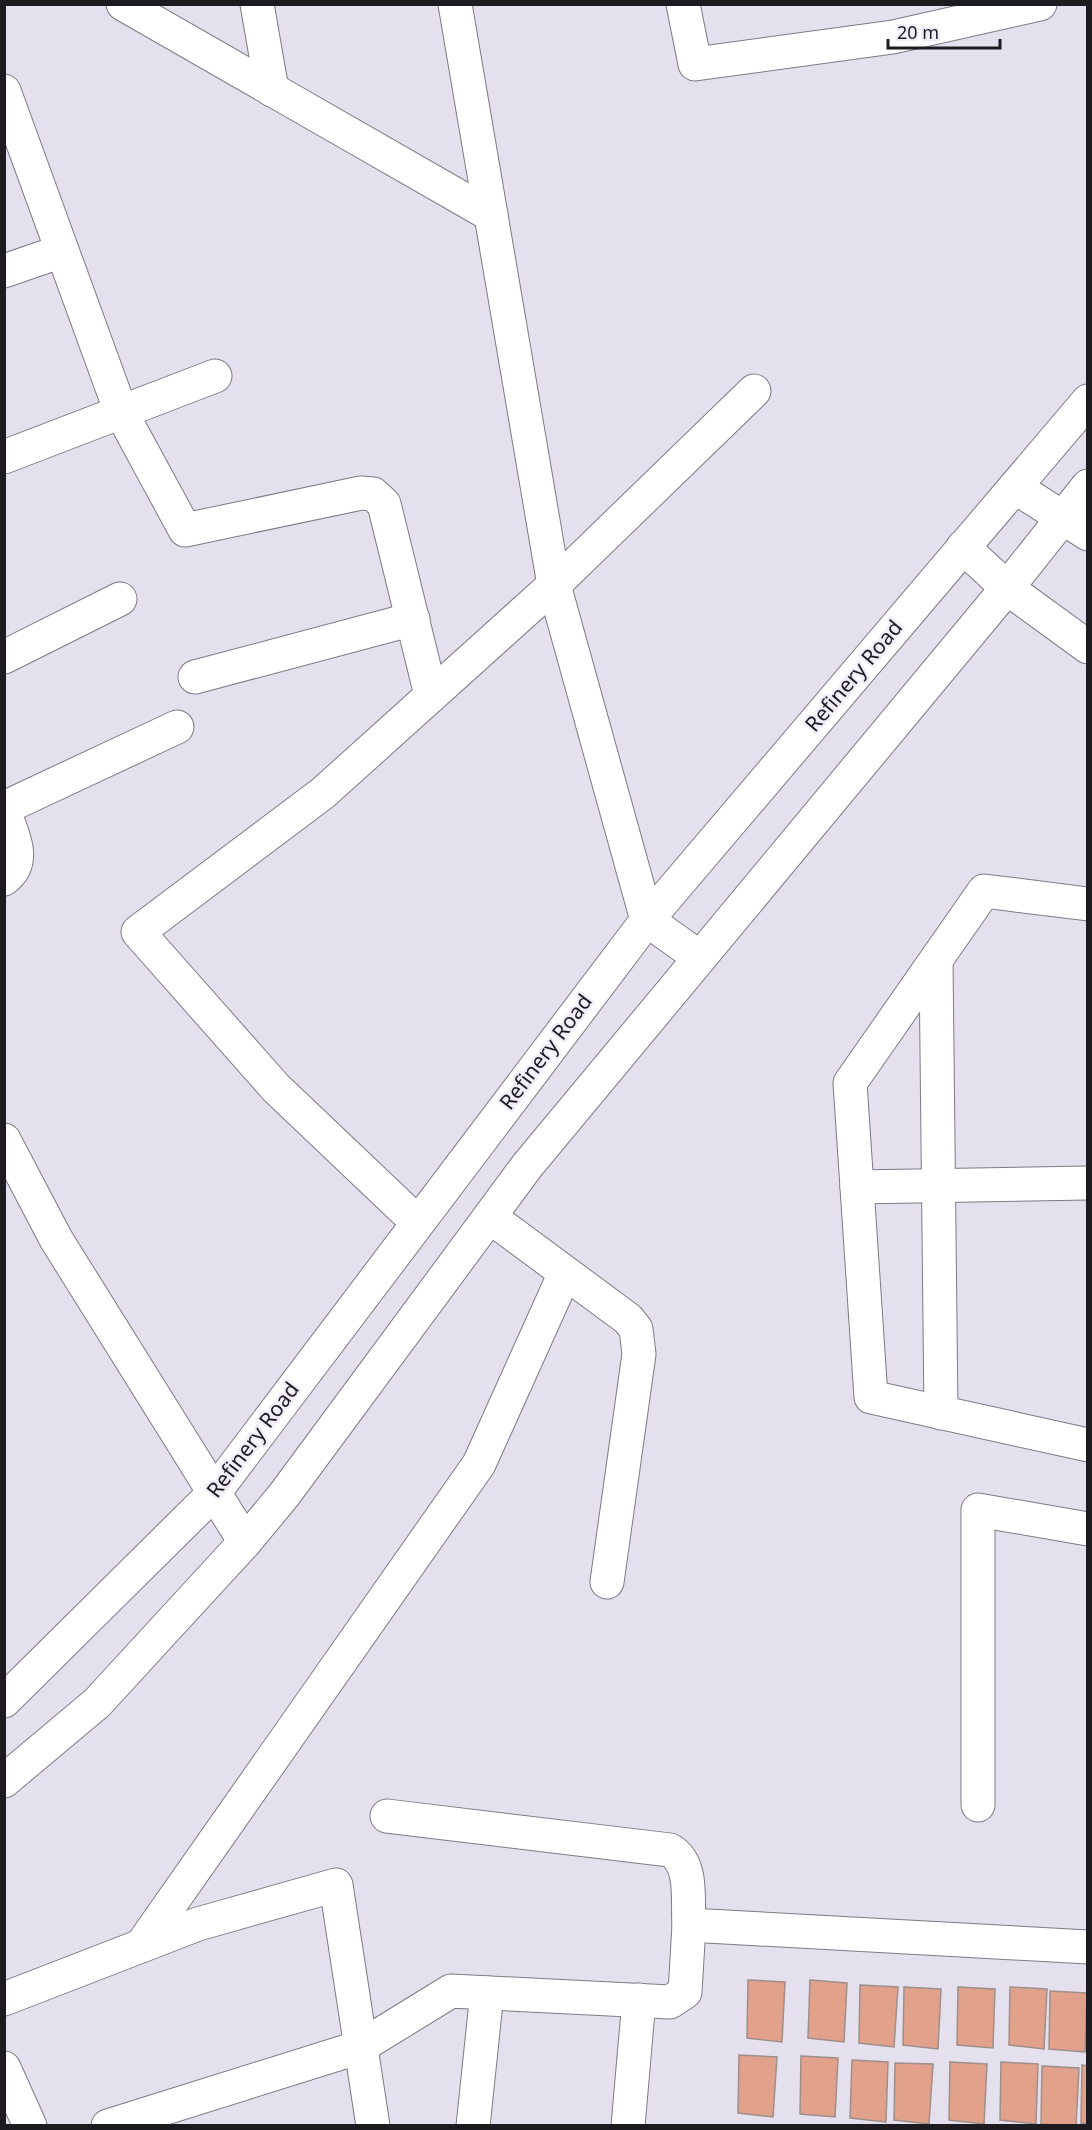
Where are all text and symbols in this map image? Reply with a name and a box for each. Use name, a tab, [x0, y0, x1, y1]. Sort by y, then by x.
scale bar	[888, 12, 1000, 50]
text: 20 m	[897, 20, 939, 44]
street label: Refinery Road	[798, 614, 908, 737]
street label: Refinery Road	[493, 988, 598, 1115]
street label: Refinery Road	[200, 1376, 305, 1503]

